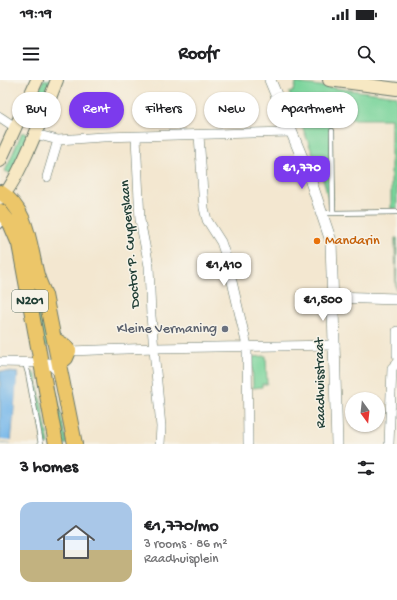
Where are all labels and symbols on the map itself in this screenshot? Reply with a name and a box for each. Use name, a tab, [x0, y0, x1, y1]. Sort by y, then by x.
pin: €1,770	[269, 156, 335, 190]
street label: Doctor P. Cuyperslaan	[117, 179, 145, 310]
place label: Mandarin	[325, 233, 380, 250]
marker: Mandarin	[312, 236, 322, 246]
pin: €1,410	[191, 253, 257, 287]
pin: €1,500	[290, 288, 356, 322]
road number: N201	[12, 290, 48, 312]
place label: Kleine Vermaning	[117, 321, 217, 338]
marker: Kleine Vermaning	[220, 324, 230, 334]
street label: Raadhuisstraat	[312, 336, 330, 428]
north arrow	[345, 392, 385, 432]

